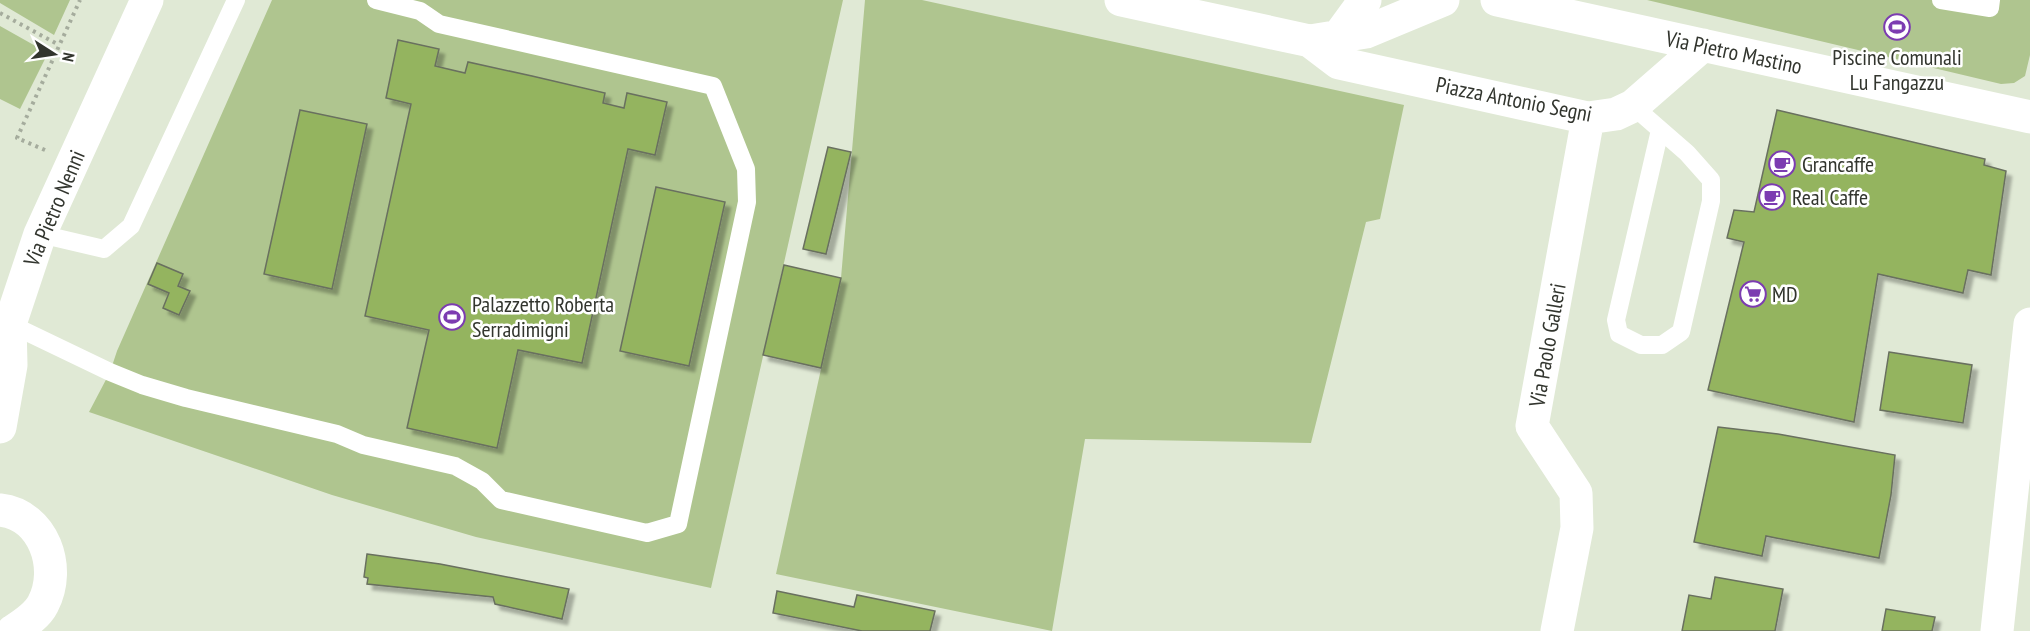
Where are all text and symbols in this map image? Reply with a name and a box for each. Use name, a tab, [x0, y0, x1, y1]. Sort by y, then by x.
sports icon: Piscine Comunali Lu Fangazzu	[1882, 12, 1912, 42]
north arrow	[24, 24, 84, 84]
street label: Via Pietro Mastino	[1662, 24, 1805, 80]
place label: Piscine Comunali Lu Fangazzu	[1832, 43, 1962, 96]
text: N	[58, 51, 79, 63]
street label: Piazza Antonio Segni	[1434, 70, 1594, 128]
street label: Via Pietro Nenni	[17, 146, 91, 271]
cafe icon: Grancaffe	[1767, 149, 1797, 179]
place label: Grancaffe	[1802, 150, 1874, 178]
cafe icon: Real Caffe	[1757, 182, 1787, 212]
place label: Real Caffe	[1792, 183, 1868, 211]
supermarket icon: MD	[1738, 279, 1768, 309]
place label: MD	[1772, 280, 1798, 308]
street label: Via Paolo Galleri	[1522, 281, 1572, 410]
place label: Palazzetto Roberta Serradimigni	[472, 290, 614, 343]
sports icon: Palazzetto Roberta Serradimigni	[437, 302, 467, 332]

